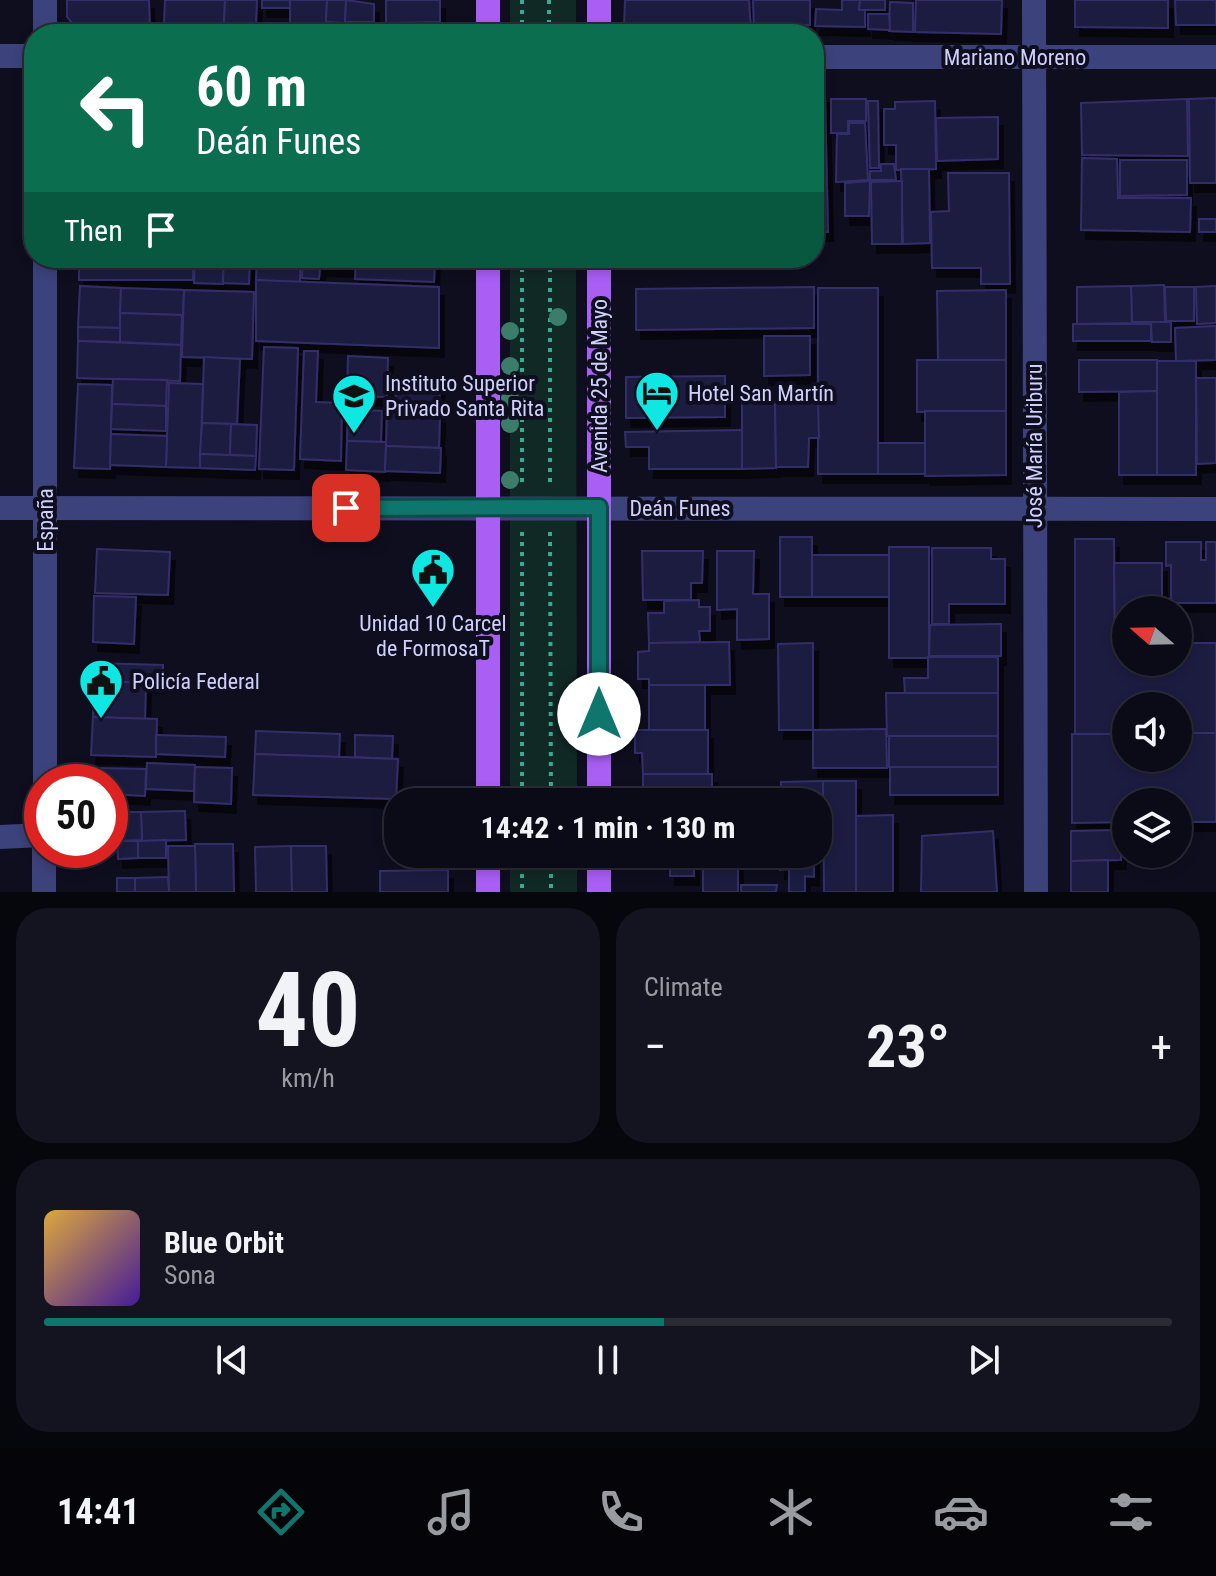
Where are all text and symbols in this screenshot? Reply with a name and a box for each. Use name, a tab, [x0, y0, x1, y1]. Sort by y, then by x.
street label: Mariano Moreno	[944, 45, 1086, 70]
text: 60 m	[196, 54, 307, 120]
icon: left	[64, 56, 168, 160]
text: Deán Funes	[196, 121, 361, 163]
icon: arrive	[139, 208, 183, 252]
text: Then	[64, 213, 123, 248]
street label: Avenida 25 de Mayo	[587, 299, 612, 473]
street label: José María Uriburu	[1022, 364, 1047, 528]
hotel icon: Hotel San Martín	[633, 369, 681, 432]
place label: Instituto Superior Privado Santa Rita	[385, 371, 544, 421]
school or university icon: Instituto Superior Privado Santa Rita	[330, 372, 378, 435]
place label: Hotel San Martín	[688, 381, 834, 406]
pin	[312, 474, 380, 542]
icon: arrive	[324, 486, 368, 530]
street label: España	[33, 488, 58, 552]
street label: Deán Funes	[629, 496, 731, 521]
public building icon: Unidad 10 Carcel de FormosaT	[409, 546, 457, 609]
north arrow	[1112, 596, 1192, 676]
map controls	[1112, 596, 1192, 868]
place label: Unidad 10 Carcel de FormosaT	[359, 611, 507, 661]
public building icon: Policía Federal	[77, 657, 125, 720]
place label: Policía Federal	[132, 669, 260, 694]
position arrow	[557, 672, 641, 756]
button: sound	[1112, 692, 1192, 772]
speed limit sign: 50	[24, 764, 128, 868]
button: layers	[1112, 788, 1192, 868]
text: 14:42 · 1 min · 130 m	[481, 810, 735, 845]
text: 40	[255, 950, 361, 1071]
text: Climate	[644, 972, 723, 1002]
text: 23°	[866, 1011, 950, 1082]
text: −	[644, 1021, 666, 1073]
text: +	[1150, 1021, 1172, 1073]
text: km/h	[281, 1063, 335, 1093]
text: Blue Orbit	[164, 1225, 284, 1260]
text: Sona	[164, 1260, 216, 1290]
icon: previous	[210, 1338, 254, 1382]
icon: pause	[586, 1338, 630, 1382]
icon: next	[962, 1338, 1006, 1382]
icon: directions	[253, 1484, 309, 1540]
icon: music	[423, 1484, 479, 1540]
icon: phone	[593, 1484, 649, 1540]
icon: climate	[763, 1484, 819, 1540]
icon: car	[933, 1484, 989, 1540]
icon: filters	[1103, 1484, 1159, 1540]
text: 14:41	[57, 1491, 140, 1533]

